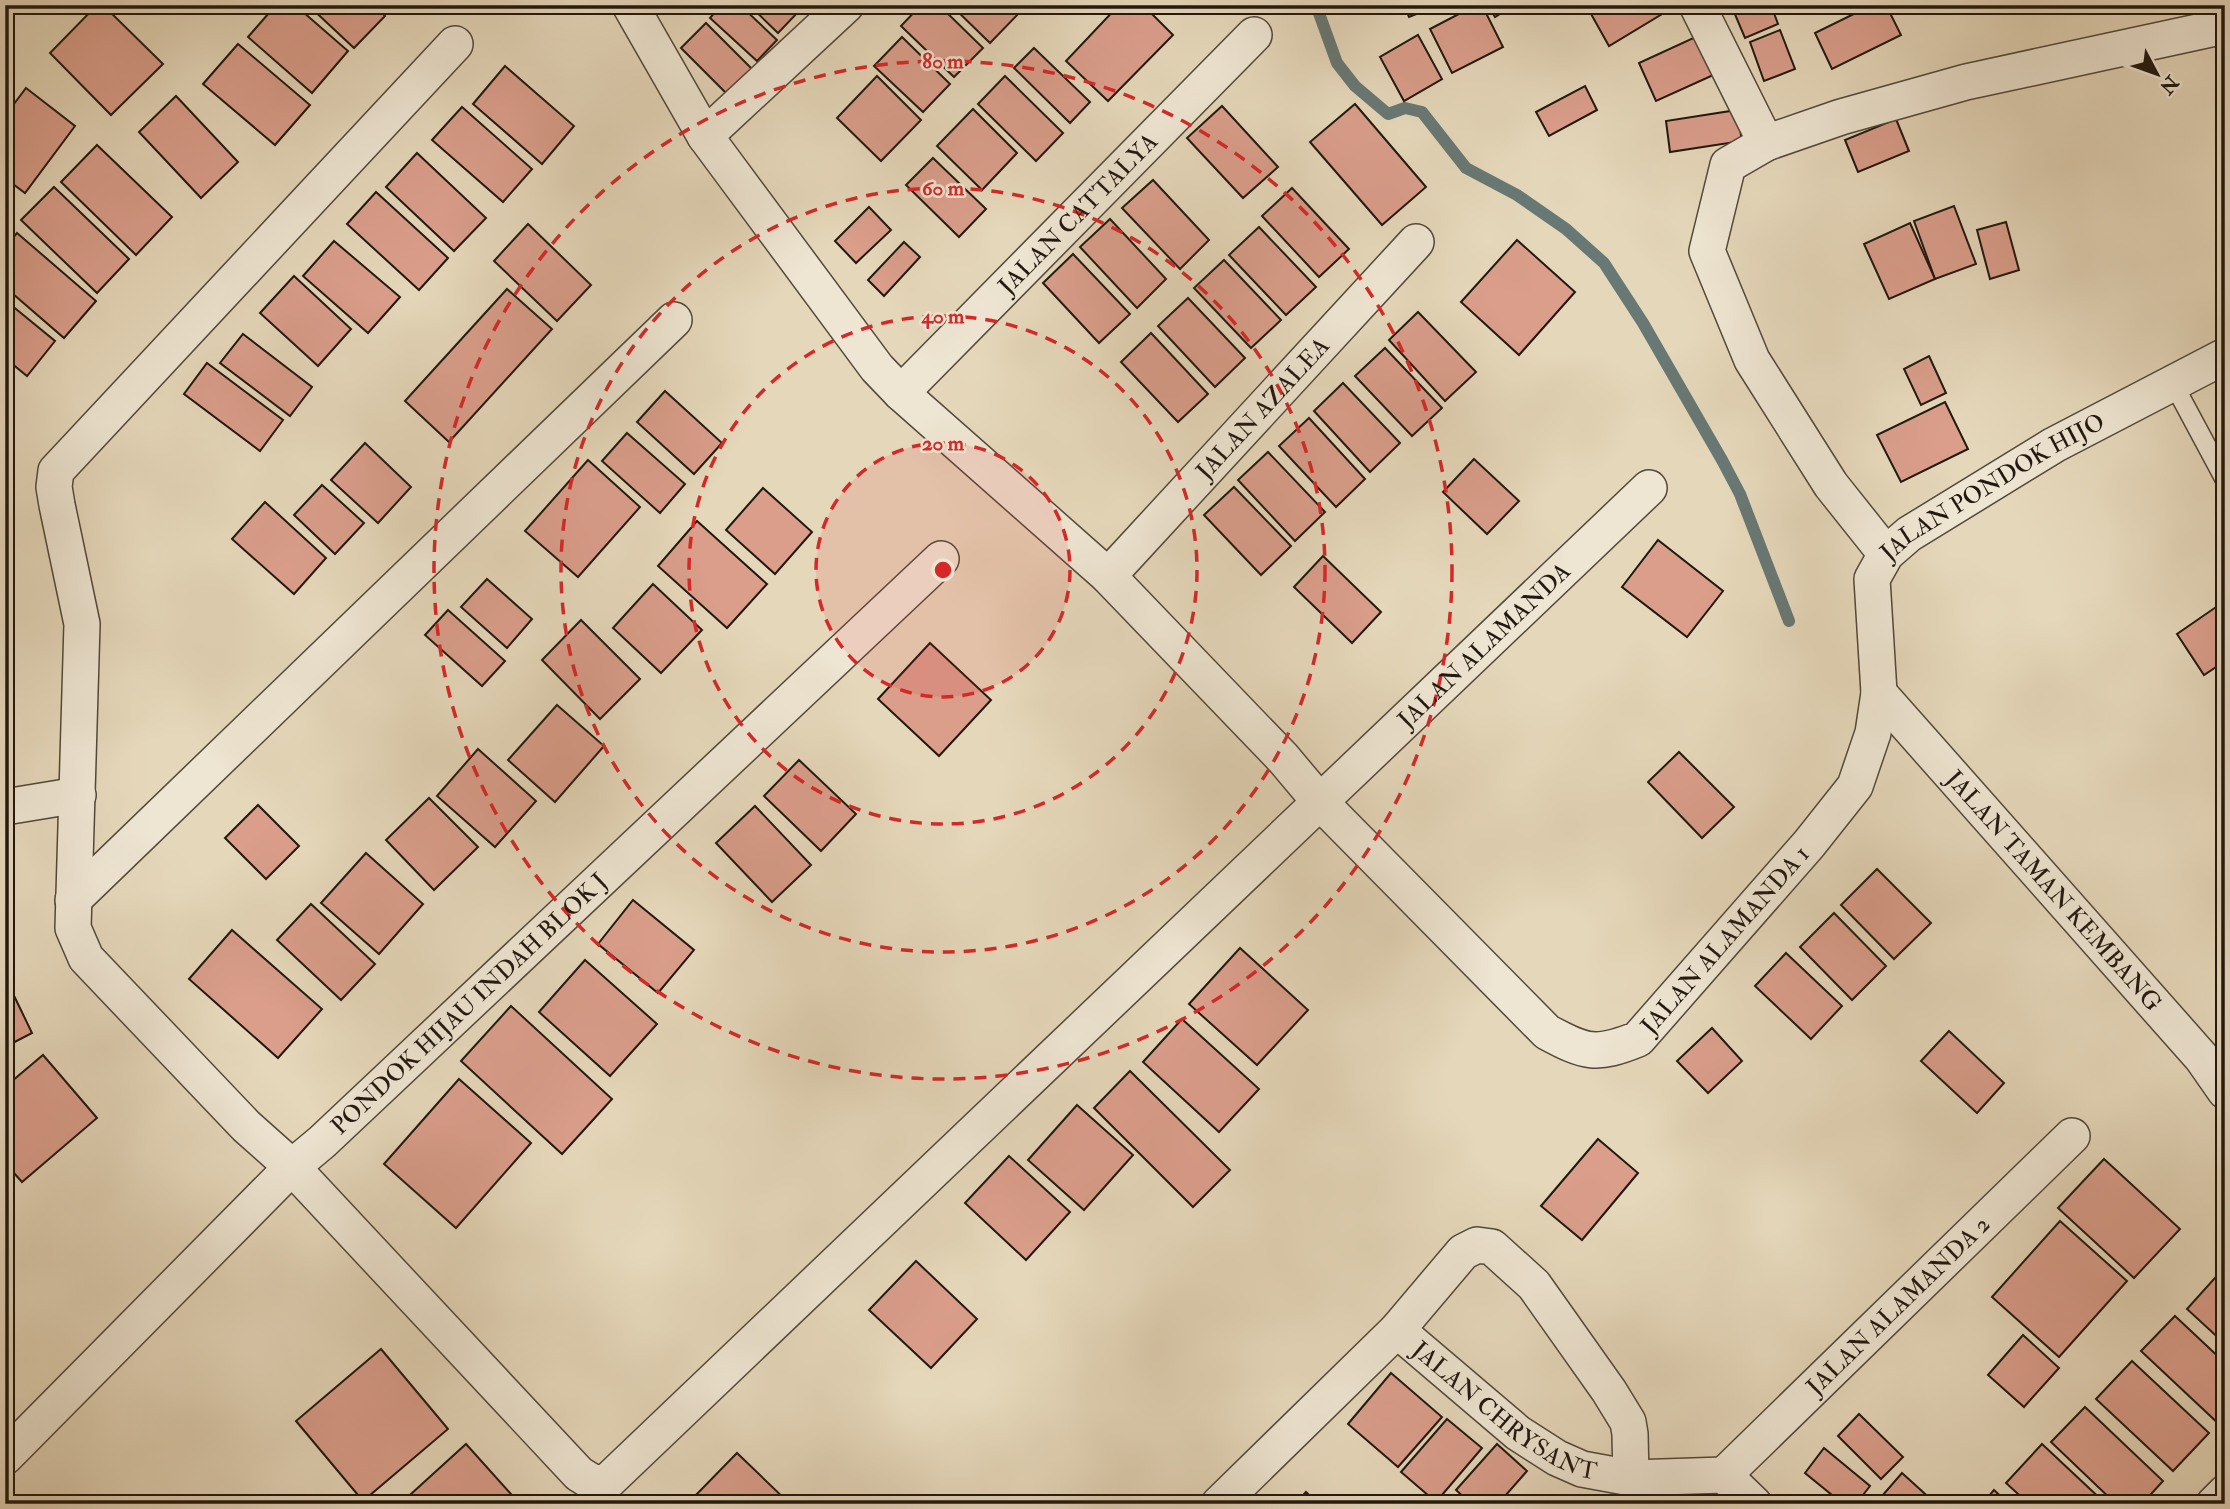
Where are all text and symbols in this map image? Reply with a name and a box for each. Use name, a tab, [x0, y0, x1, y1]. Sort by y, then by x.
north arrow	[2122, 38, 2192, 108]
text: 80 m	[922, 48, 964, 75]
text: N	[2154, 69, 2184, 100]
street label: JALAN CATTALYA	[991, 126, 1164, 302]
text: 60 m	[922, 175, 965, 202]
text: 40 m	[921, 303, 965, 330]
street label: JALAN AZALEA	[1188, 331, 1336, 487]
street label: JALAN PONDOK HIJO	[1873, 406, 2110, 568]
text: 20 m	[922, 430, 965, 457]
street label: JALAN ALAMANDA	[1390, 556, 1577, 736]
centre of rings	[931, 558, 955, 582]
street label: JALAN TAMAN KEMBANG	[1938, 763, 2169, 1018]
street label: JALAN ALAMANDA 1	[1633, 839, 1816, 1041]
street label: PONDOK HIJAU INDAH BLOK J	[324, 866, 614, 1141]
street label: JALAN ALAMANDA 2	[1799, 1209, 1996, 1403]
street label: JALAN CHRYSANT	[1405, 1333, 1600, 1487]

